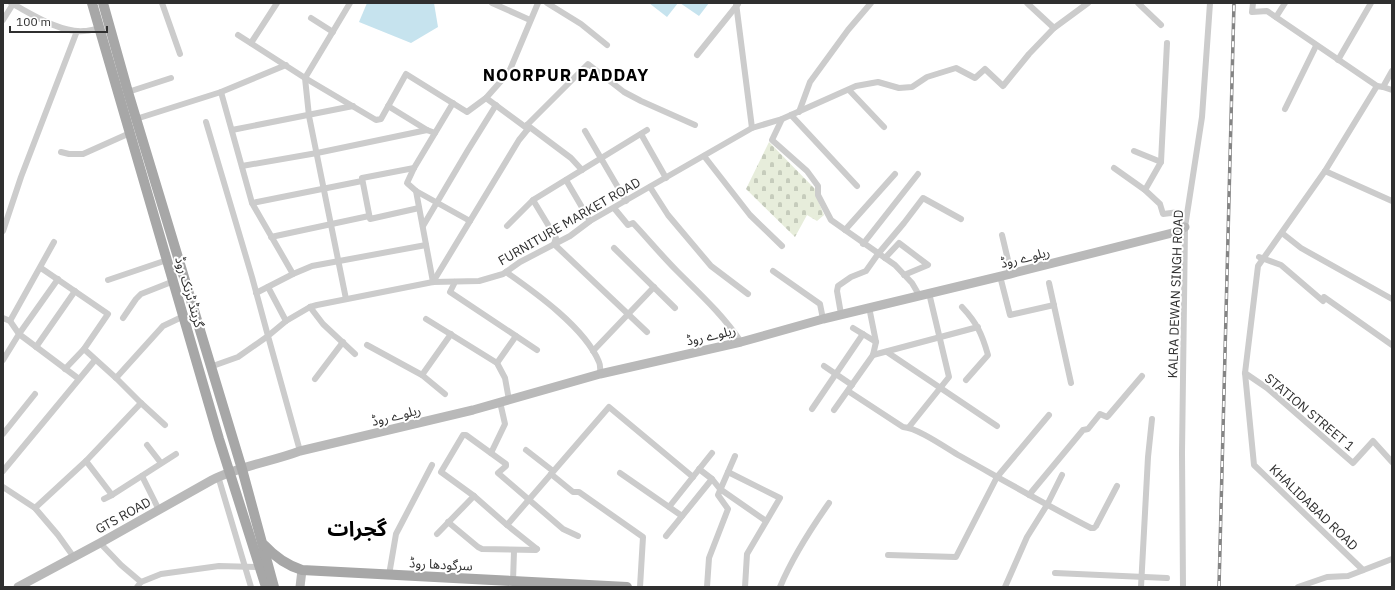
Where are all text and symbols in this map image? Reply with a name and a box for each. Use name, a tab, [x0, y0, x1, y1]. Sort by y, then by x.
scale bar	[10, 8, 107, 34]
text: 100 m	[16, 14, 51, 29]
district label: NOORPUR PADDAY	[483, 64, 649, 86]
street label: FURNITURE MARKET ROAD	[495, 174, 644, 269]
street label: KALRA DEWAN SINGH ROAD	[1164, 209, 1187, 379]
street label: ریلوے روڈ	[999, 243, 1052, 272]
street label: گرینڈ ٹرنک روڈ	[171, 255, 208, 330]
street label: ریلوے روڈ	[685, 322, 738, 349]
street label: STATION STREET 1	[1261, 370, 1358, 455]
street label: ریلوے روڈ	[370, 401, 423, 430]
street label: KHALIDABAD ROAD	[1266, 461, 1362, 554]
street label: GTS ROAD	[93, 493, 154, 538]
district label: گجرات	[327, 514, 387, 542]
street label: سرگودھا روڈ	[409, 554, 473, 575]

